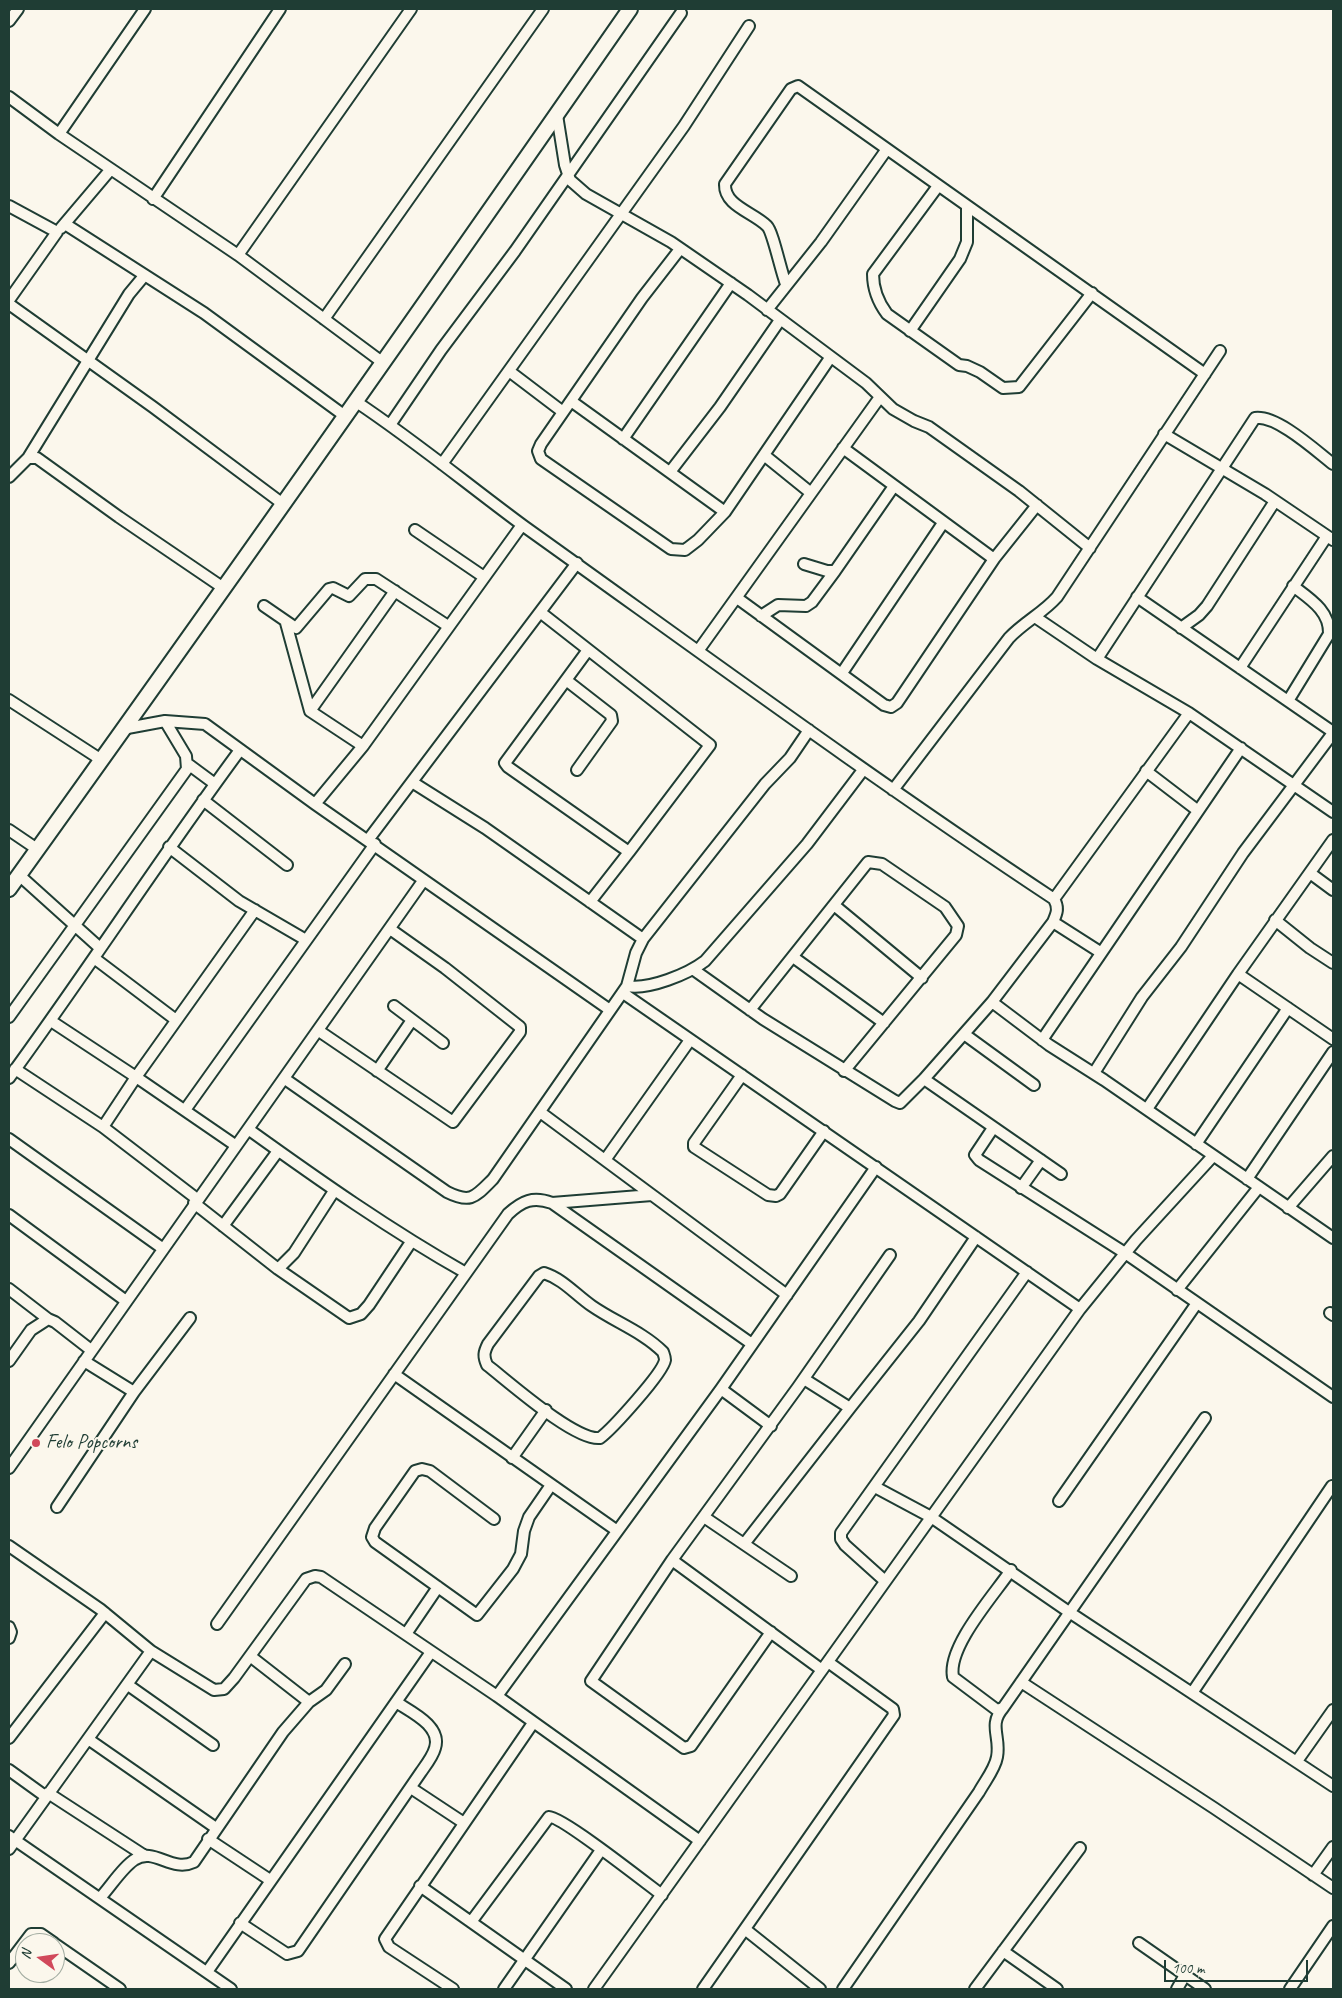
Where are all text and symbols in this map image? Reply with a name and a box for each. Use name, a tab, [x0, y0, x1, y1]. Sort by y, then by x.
place label: Felo Popcorns	[46, 1431, 137, 1455]
marker: Felo Popcorns	[30, 1437, 42, 1449]
north arrow	[15, 1933, 65, 1983]
text: N	[17, 1948, 35, 1961]
scale bar	[1167, 1950, 1311, 1982]
text: 100 m	[1172, 1959, 1204, 1978]

